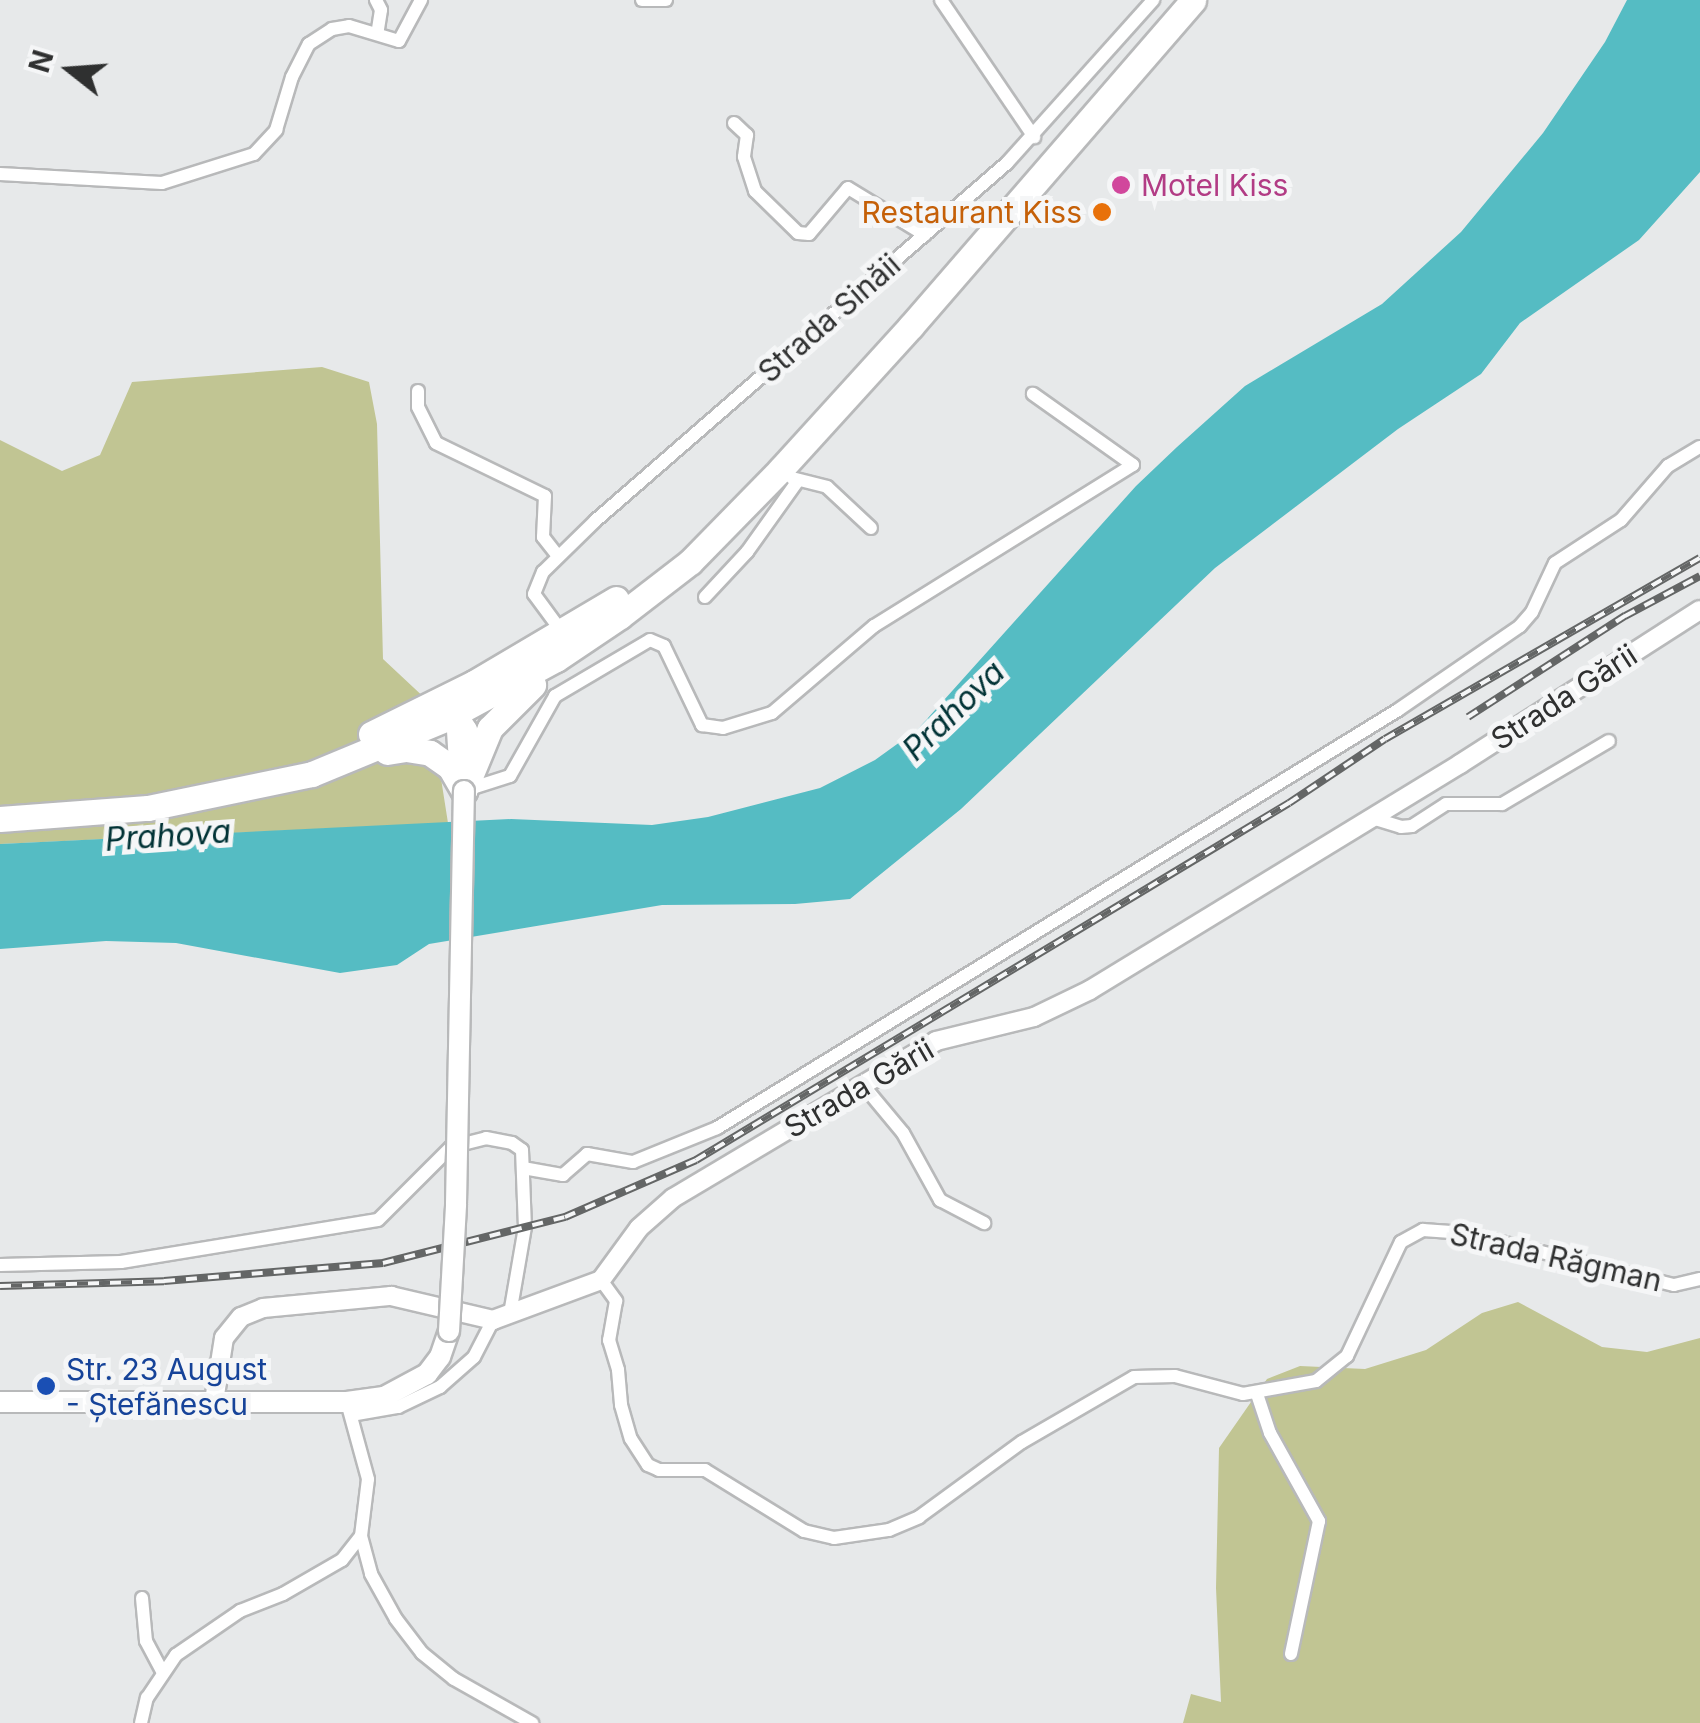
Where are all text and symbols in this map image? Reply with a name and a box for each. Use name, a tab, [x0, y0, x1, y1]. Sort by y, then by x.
north arrow	[20, 20, 120, 120]
text: N	[22, 46, 61, 76]
place label: Motel Kiss	[1141, 167, 1288, 203]
marker: Motel Kiss	[1110, 174, 1132, 196]
place label: Restaurant Kiss	[862, 194, 1082, 230]
marker: Restaurant Kiss	[1091, 201, 1113, 223]
street label: Strada Sinăii	[751, 247, 907, 389]
street label: Strada Gării	[1484, 637, 1644, 757]
water label: Prahova	[895, 653, 1013, 769]
water label: Prahova	[104, 812, 232, 860]
street label: Strada Gării	[778, 1031, 940, 1145]
street label: Strada Răgman	[1447, 1215, 1665, 1299]
place label: Str. 23 August - Ștefănescu	[66, 1351, 267, 1422]
marker: Str. 23 August - Ștefănescu	[35, 1375, 57, 1397]

